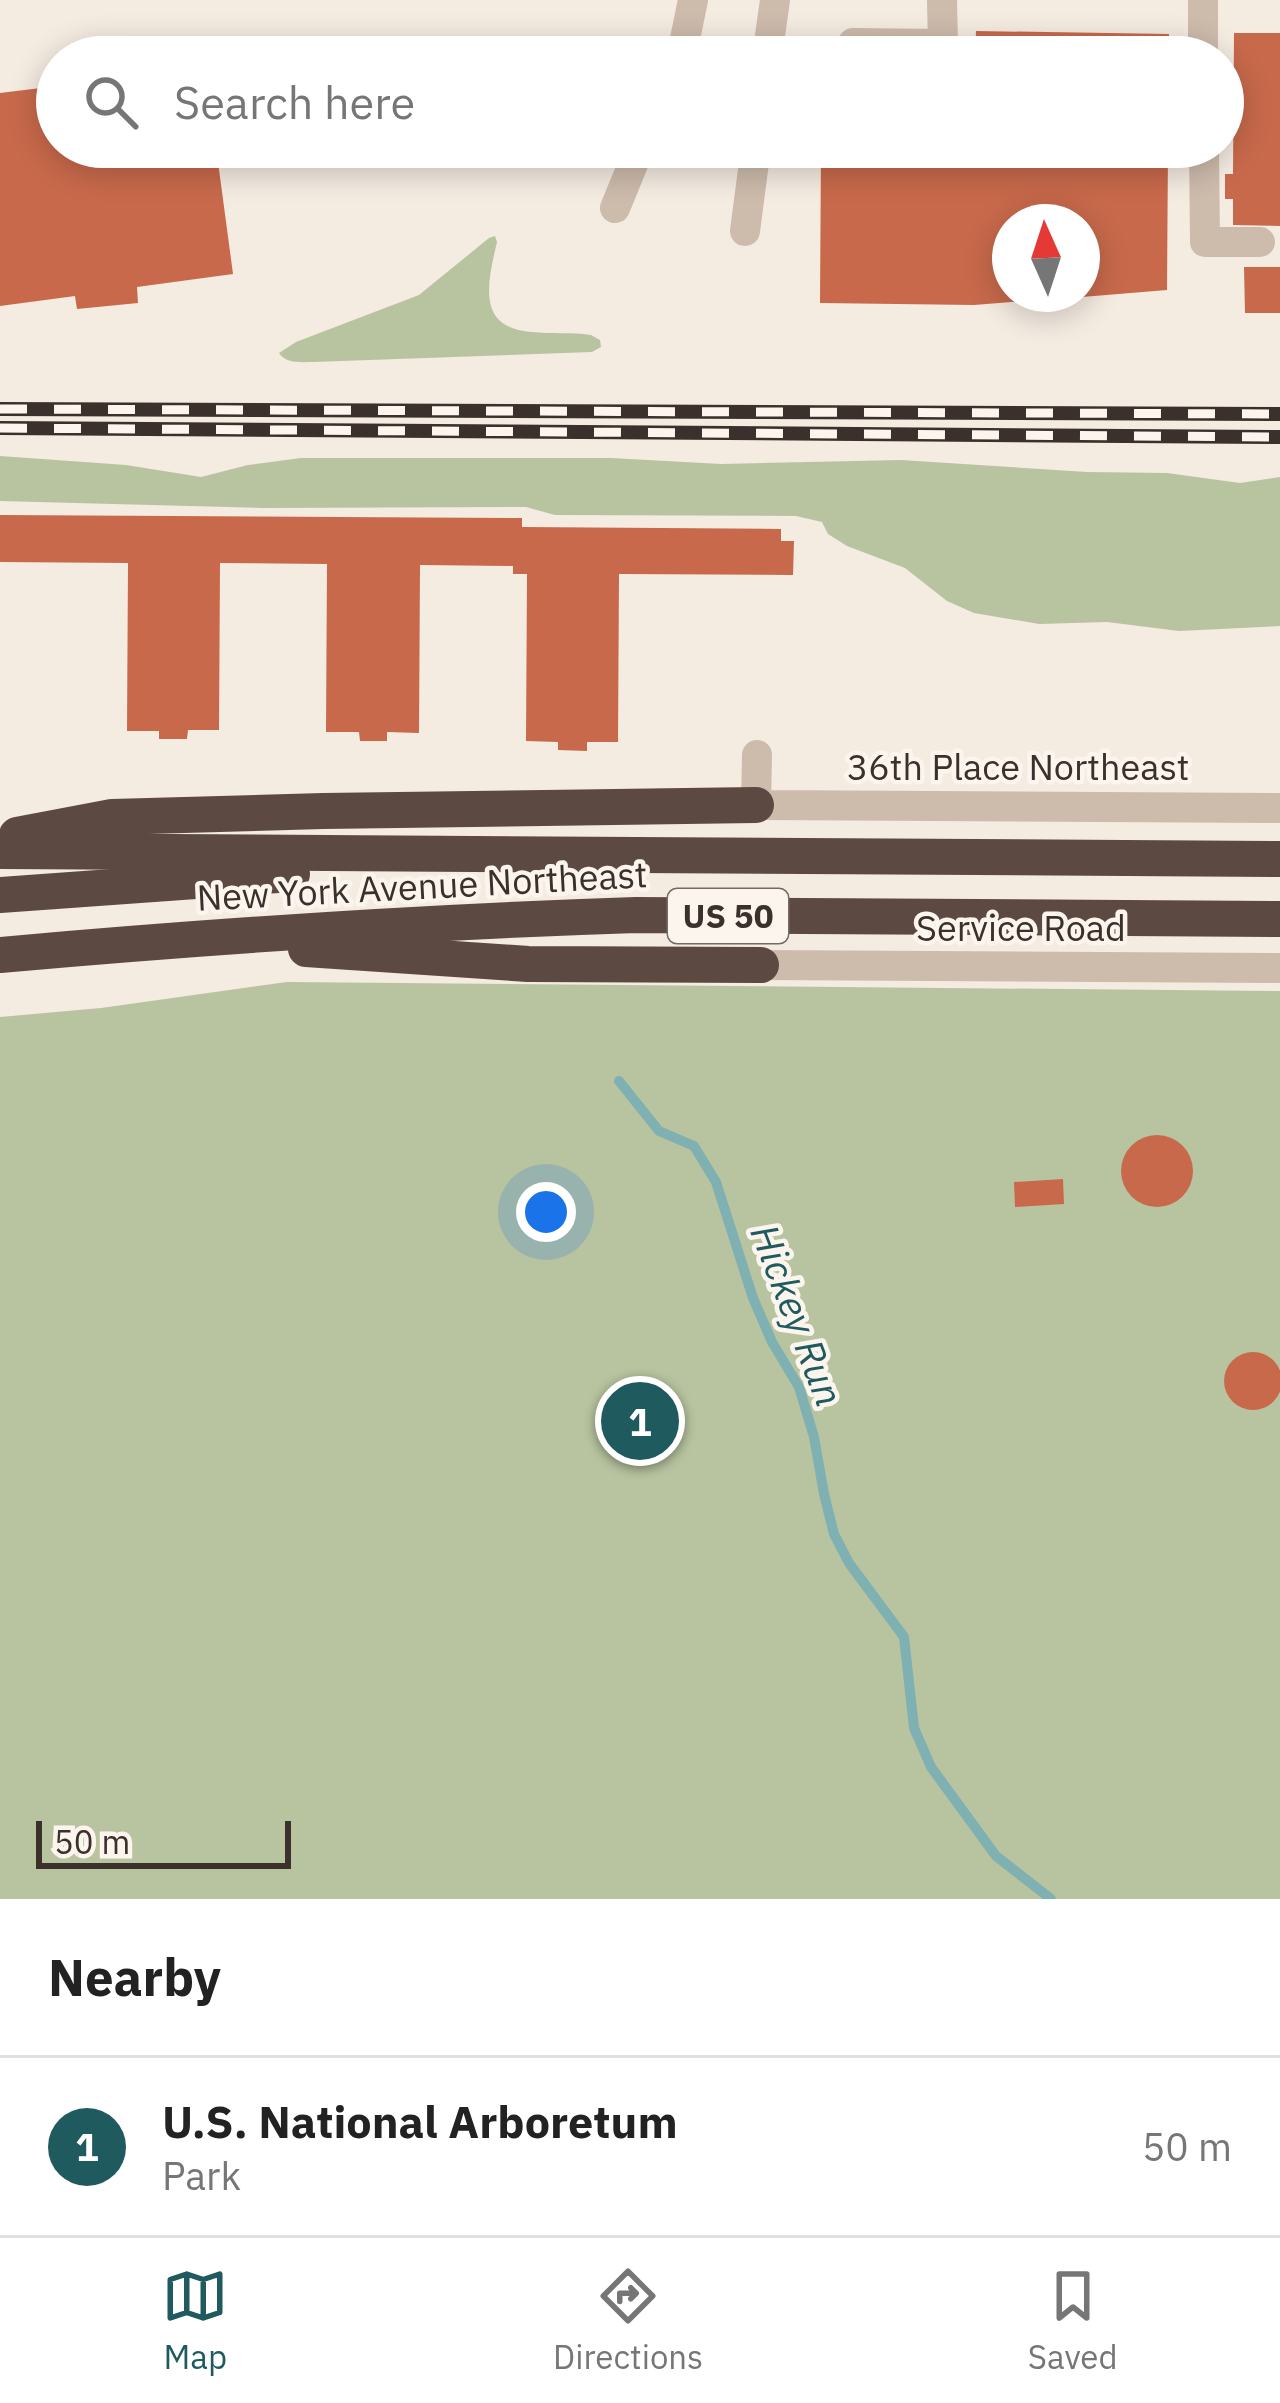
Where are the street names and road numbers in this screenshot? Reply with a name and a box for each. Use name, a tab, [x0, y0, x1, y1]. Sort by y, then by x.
street label: 36th Place Northeast	[847, 743, 1189, 790]
street label: New York Avenue Northeast	[195, 850, 649, 921]
road number: US 50	[668, 889, 788, 943]
street label: Service Road	[916, 904, 1126, 951]

